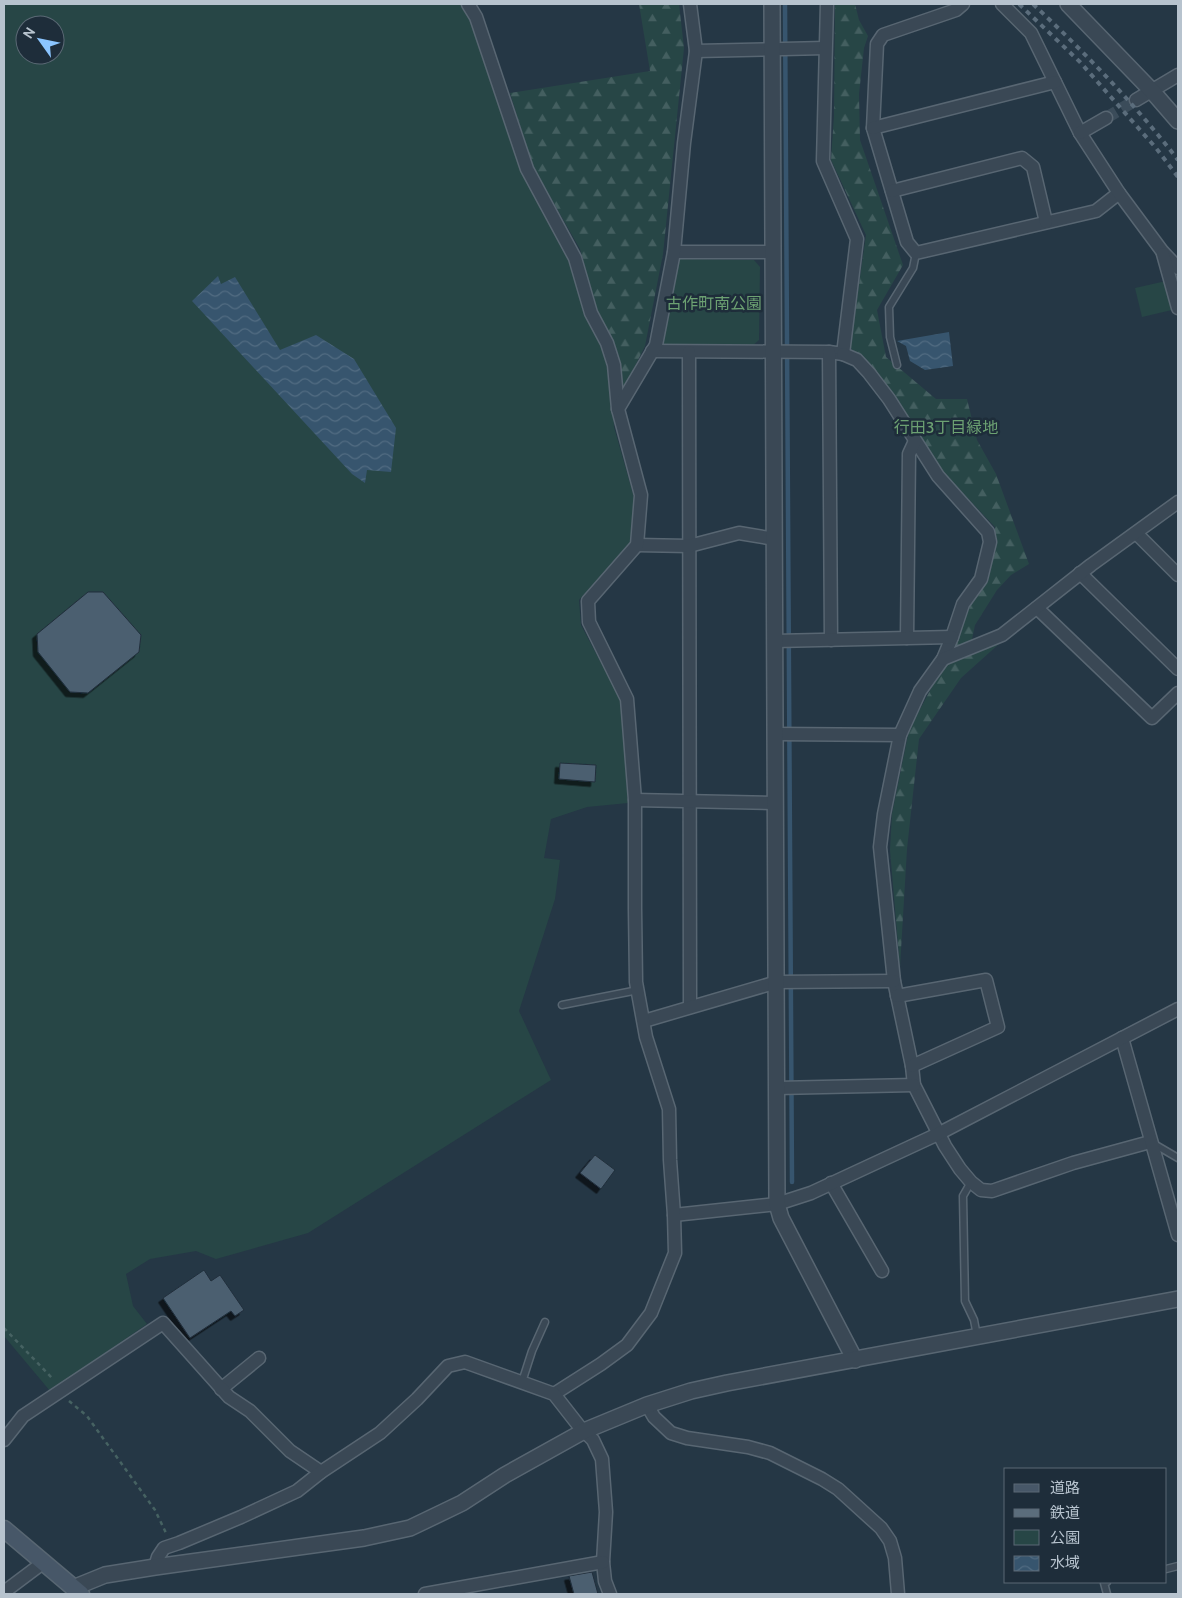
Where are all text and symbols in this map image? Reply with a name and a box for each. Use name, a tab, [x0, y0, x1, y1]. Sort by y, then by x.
north arrow	[15, 15, 65, 65]
text: N	[19, 24, 39, 42]
park label: 古作町南公園	[666, 294, 762, 313]
park label: 行田3丁目緑地	[894, 418, 998, 437]
legend	[1004, 1468, 1167, 1583]
text: 道路	[1050, 1479, 1080, 1497]
text: 鉄道	[1050, 1504, 1080, 1522]
text: 公園	[1050, 1529, 1080, 1547]
text: 水域	[1050, 1554, 1080, 1572]

